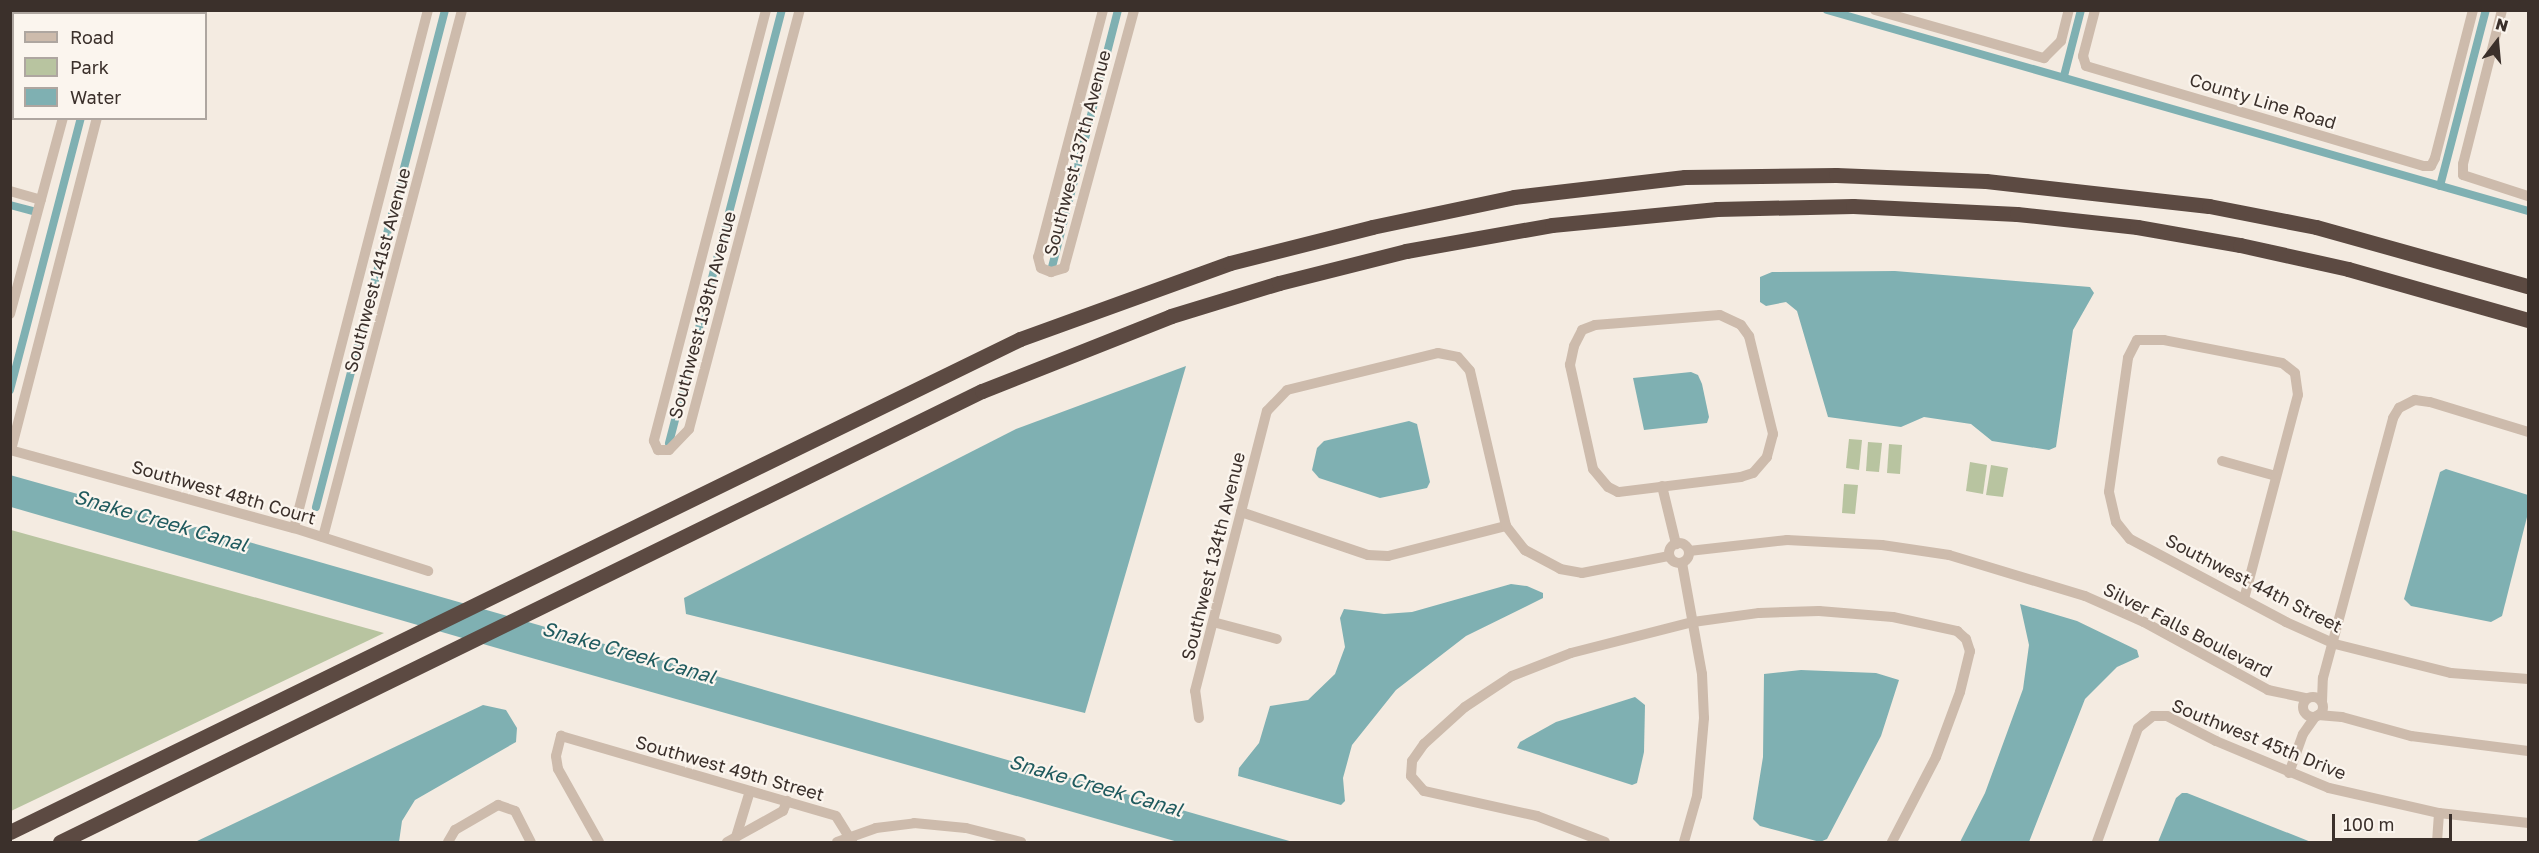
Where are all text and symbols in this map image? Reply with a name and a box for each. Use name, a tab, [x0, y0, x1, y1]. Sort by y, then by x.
legend	[12, 12, 207, 120]
north arrow	[2467, 12, 2527, 72]
text: N	[2493, 13, 2511, 36]
text: Road	[70, 26, 114, 48]
street label: Southwest 137th Avenue	[1039, 48, 1115, 258]
text: Park	[70, 56, 109, 78]
street label: County Line Road	[2187, 68, 2339, 134]
text: Water	[70, 86, 121, 108]
street label: Southwest 141st Avenue	[339, 165, 415, 375]
street label: Southwest 139th Avenue	[664, 209, 740, 421]
street label: Southwest 134th Avenue	[1177, 450, 1249, 662]
street label: Southwest 48th Court	[129, 455, 319, 529]
water label: Snake Creek Canal	[71, 484, 251, 556]
street label: Southwest 44th Street	[2162, 529, 2346, 637]
street label: Silver Falls Boulevard	[2100, 578, 2276, 682]
water label: Snake Creek Canal	[539, 616, 719, 688]
street label: Southwest 45th Drive	[2169, 694, 2349, 784]
street label: Southwest 49th Street	[633, 731, 827, 805]
water label: Snake Creek Canal	[1006, 749, 1186, 821]
scale bar	[2335, 802, 2455, 840]
text: 100 m	[2343, 813, 2394, 835]

